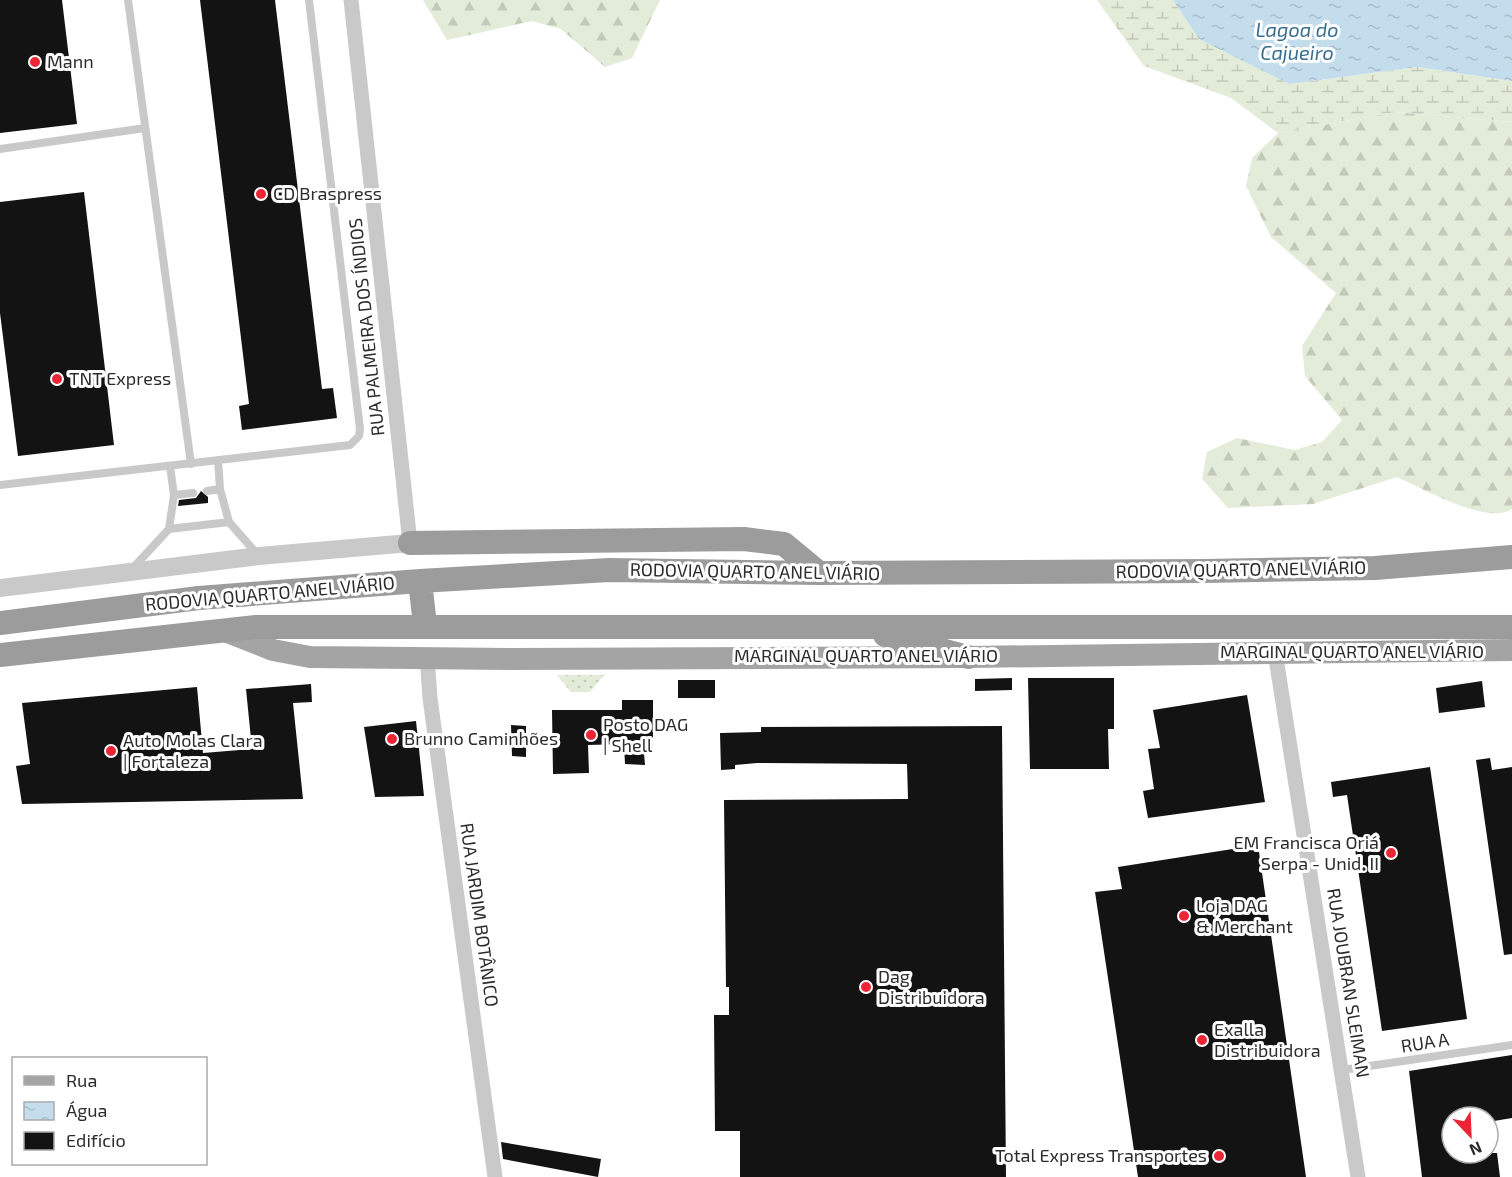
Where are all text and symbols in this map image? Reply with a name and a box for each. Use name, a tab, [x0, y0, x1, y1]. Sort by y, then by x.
water label: Lagoa do Cajueiro	[1255, 17, 1339, 64]
place label: Mann	[47, 50, 94, 72]
marker: Mann	[28, 55, 42, 69]
place label: CD Braspress	[273, 182, 382, 204]
marker: CD Braspress	[254, 187, 268, 201]
street label: RUA PALMEIRA DOS ÍNDIOS	[344, 217, 388, 437]
place label: TNT Express	[69, 367, 171, 389]
marker: TNT Express	[50, 372, 64, 386]
street label: RODOVIA QUARTO ANEL VIÁRIO	[1116, 556, 1366, 582]
street label: RODOVIA QUARTO ANEL VIÁRIO	[630, 558, 880, 584]
street label: RODOVIA QUARTO ANEL VIÁRIO	[144, 571, 396, 615]
street label: MARGINAL QUARTO ANEL VIÁRIO	[1220, 640, 1484, 662]
street label: MARGINAL QUARTO ANEL VIÁRIO	[734, 644, 998, 666]
place label: Posto DAG | Shell	[603, 713, 688, 756]
place label: Brunno Caminhões	[404, 727, 558, 749]
marker: Posto DAG | Shell	[584, 728, 598, 742]
place label: Auto Molas Clara | Fortaleza	[123, 729, 263, 772]
marker: Brunno Caminhões	[385, 732, 399, 746]
marker: Auto Molas Clara | Fortaleza	[104, 744, 118, 758]
street label: RUA JARDIM BOTÂNICO	[456, 822, 504, 1008]
place label: EM Francisca Oriá Serpa - Unid. II	[1233, 831, 1379, 874]
marker: EM Francisca Oriá Serpa - Unid. II	[1384, 846, 1398, 860]
street label: RUA JOUBRAN SLEIMAN	[1323, 887, 1375, 1079]
place label: Loja DAG & Merchant	[1196, 894, 1293, 937]
marker: Loja DAG & Merchant	[1177, 909, 1191, 923]
place label: Dag Distribuidora	[878, 965, 985, 1008]
marker: Dag Distribuidora	[859, 980, 873, 994]
place label: Exalla Distribuidora	[1214, 1018, 1321, 1061]
street label: RUA A	[1399, 1027, 1451, 1057]
marker: Exalla Distribuidora	[1195, 1033, 1209, 1047]
legend	[12, 1057, 207, 1165]
text: Rua	[66, 1069, 97, 1091]
text: Água	[66, 1099, 107, 1121]
north arrow	[1440, 1105, 1500, 1165]
text: Edifício	[66, 1129, 126, 1151]
text: N	[1467, 1138, 1485, 1160]
place label: Total Express Transportes	[995, 1144, 1207, 1166]
marker: Total Express Transportes	[1212, 1149, 1226, 1163]

